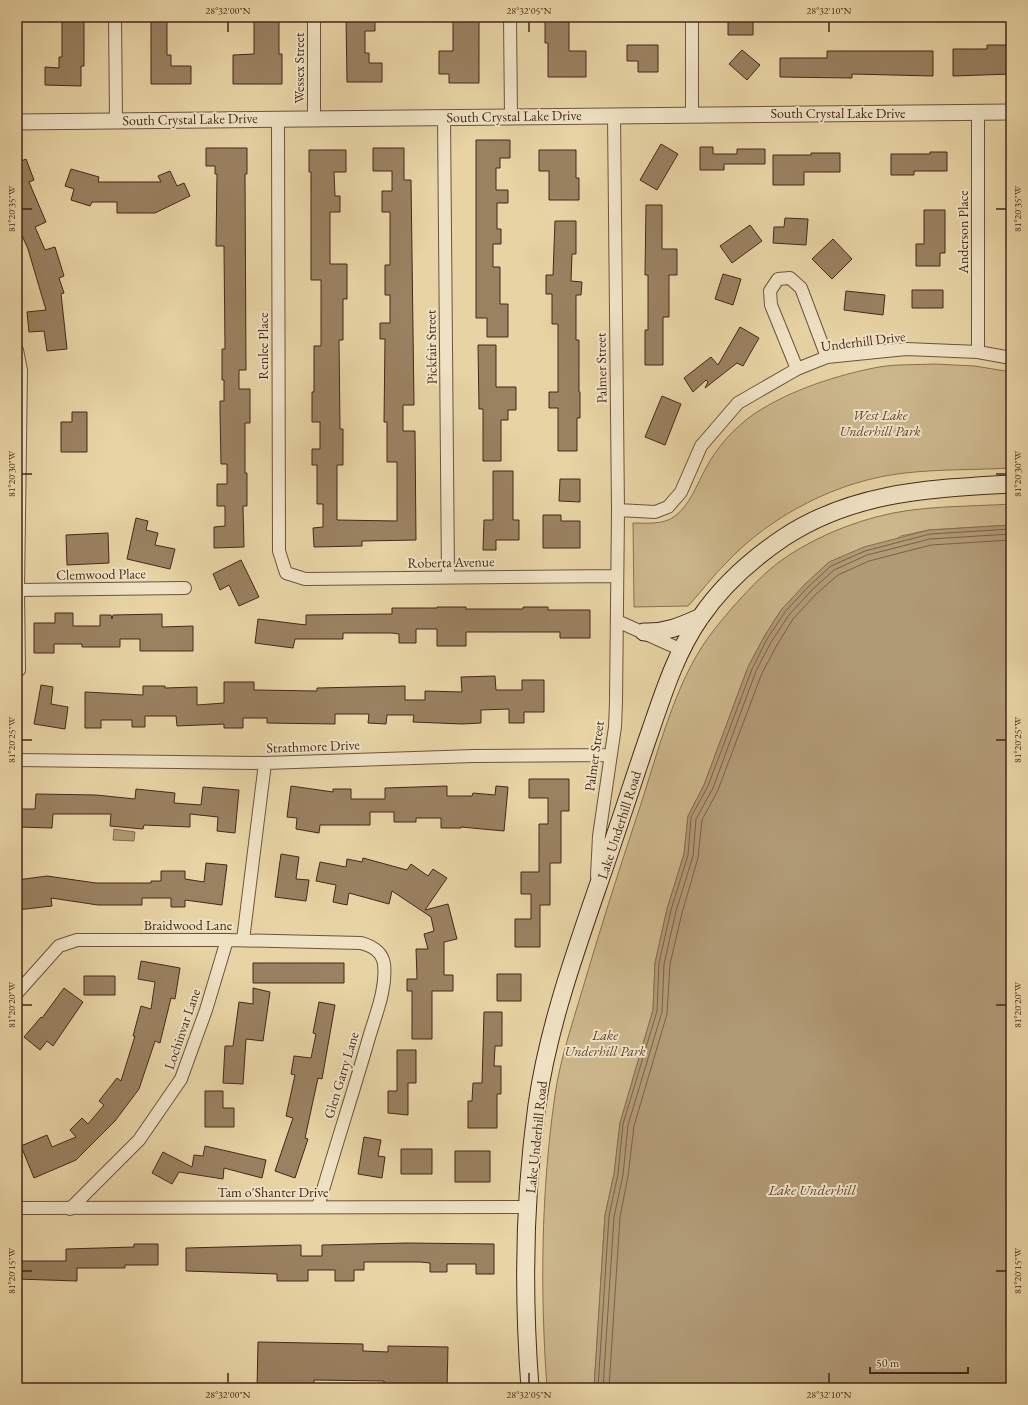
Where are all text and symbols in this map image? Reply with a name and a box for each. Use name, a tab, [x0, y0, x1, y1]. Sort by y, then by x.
text: 28°32'00"N	[206, 4, 251, 17]
text: 28°32'05"N	[507, 4, 552, 17]
text: 28°32'10"N	[807, 4, 852, 17]
street label: Wessex Street	[290, 32, 308, 103]
street label: South Crystal Lake Drive	[770, 104, 906, 122]
street label: South Crystal Lake Drive	[446, 106, 582, 126]
street label: South Crystal Lake Drive	[122, 109, 258, 129]
text: 81°20'35"W	[5, 185, 18, 232]
text: 81°20'35"W	[1011, 185, 1024, 232]
street label: Anderson Place	[954, 190, 972, 275]
street label: Pickfair Street	[421, 309, 441, 385]
street label: Renlee Place	[254, 312, 272, 380]
street label: Underhill Drive	[820, 327, 907, 355]
street label: Palmer Street	[591, 332, 611, 403]
park label: West Lake Underhill Park	[839, 406, 921, 440]
text: 81°20'30"W	[5, 450, 18, 497]
text: 81°20'30"W	[1011, 450, 1024, 497]
street label: Roberta Avenue	[407, 552, 495, 572]
street label: Clemwood Place	[56, 564, 147, 584]
text: 81°20'25"W	[5, 716, 18, 763]
text: 81°20'25"W	[1011, 716, 1024, 763]
street label: Palmer Street	[580, 719, 608, 792]
street label: Strathmore Drive	[266, 735, 361, 757]
street label: Lake Underhill Road	[593, 768, 645, 882]
street label: Braidwood Lane	[144, 916, 233, 934]
text: 81°20'20"W	[5, 981, 18, 1028]
text: 81°20'20"W	[1011, 981, 1024, 1028]
street label: Lochinvar Lane	[160, 986, 204, 1072]
park label: Lake Underhill Park	[564, 1026, 646, 1060]
street label: Glen Garry Lane	[319, 1029, 363, 1121]
street label: Lake Underhill Road	[521, 1079, 551, 1194]
water label: Lake Underhill	[767, 1180, 856, 1199]
street label: Tam o'Shanter Drive	[218, 1183, 329, 1201]
text: 81°20'15"W	[5, 1247, 18, 1294]
text: 81°20'15"W	[1011, 1247, 1024, 1294]
scale bar	[870, 1349, 968, 1375]
text: 50 m	[876, 1355, 900, 1371]
text: 28°32'00"N	[206, 1388, 251, 1401]
text: 28°32'05"N	[507, 1388, 552, 1401]
text: 28°32'10"N	[807, 1388, 852, 1401]

